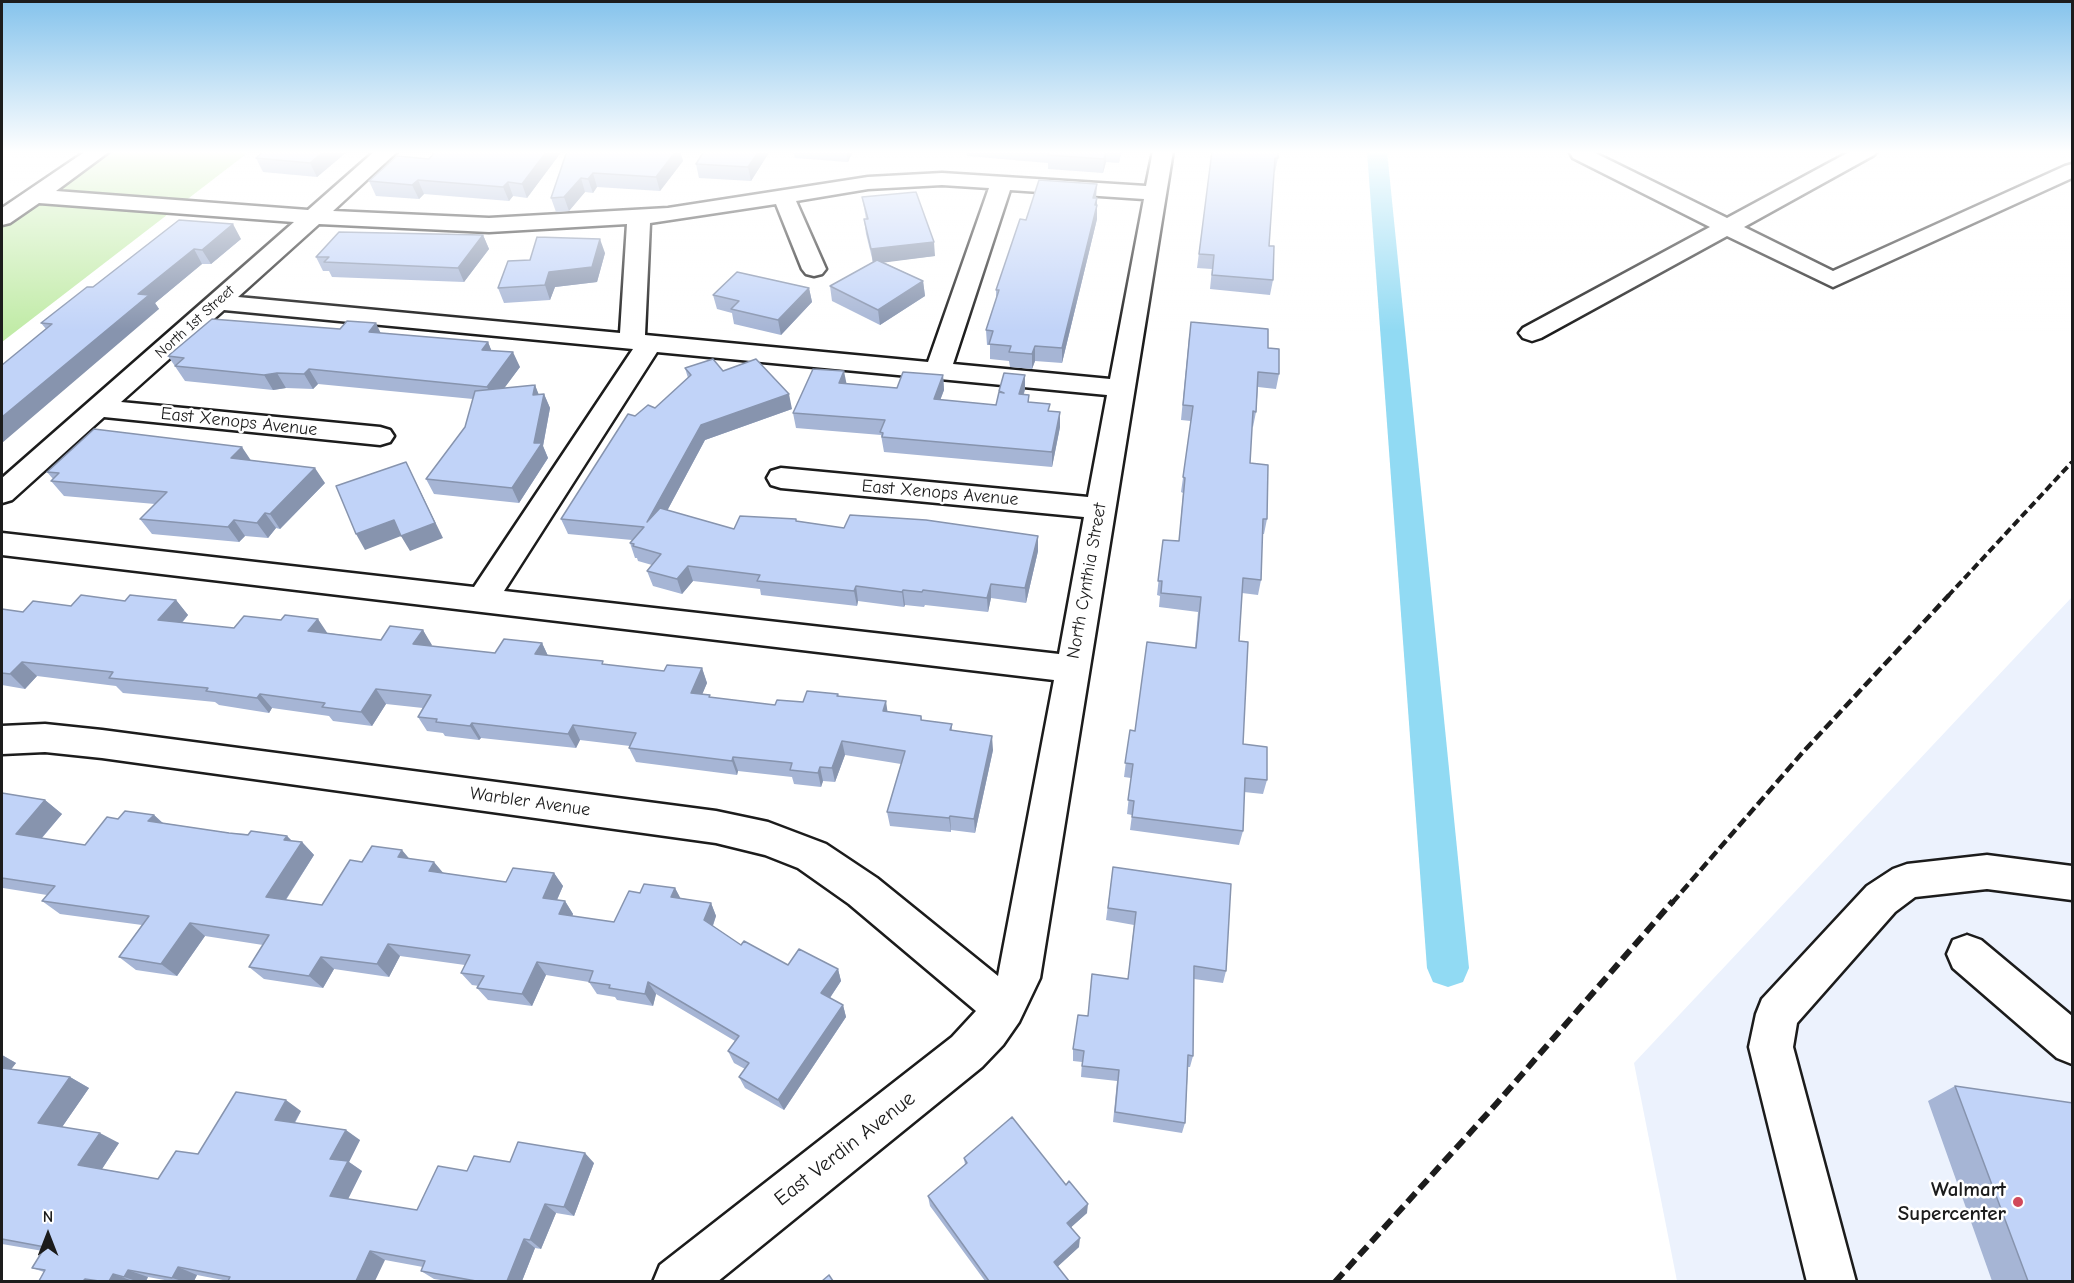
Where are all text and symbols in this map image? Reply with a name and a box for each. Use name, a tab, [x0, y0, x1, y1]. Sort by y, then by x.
street label: North 1st Street	[152, 282, 238, 362]
street label: East Xenops Avenue	[160, 403, 318, 441]
street label: East Xenops Avenue	[861, 475, 1019, 511]
street label: North Cynthia Street	[1063, 502, 1111, 660]
street label: Warbler Avenue	[468, 783, 592, 821]
street label: East Verdin Avenue	[769, 1086, 921, 1212]
place label: Walmart Supercenter	[1898, 1177, 2006, 1227]
marker: Walmart Supercenter	[2011, 1195, 2025, 1209]
north arrow	[18, 1205, 78, 1265]
text: N	[43, 1208, 53, 1226]

